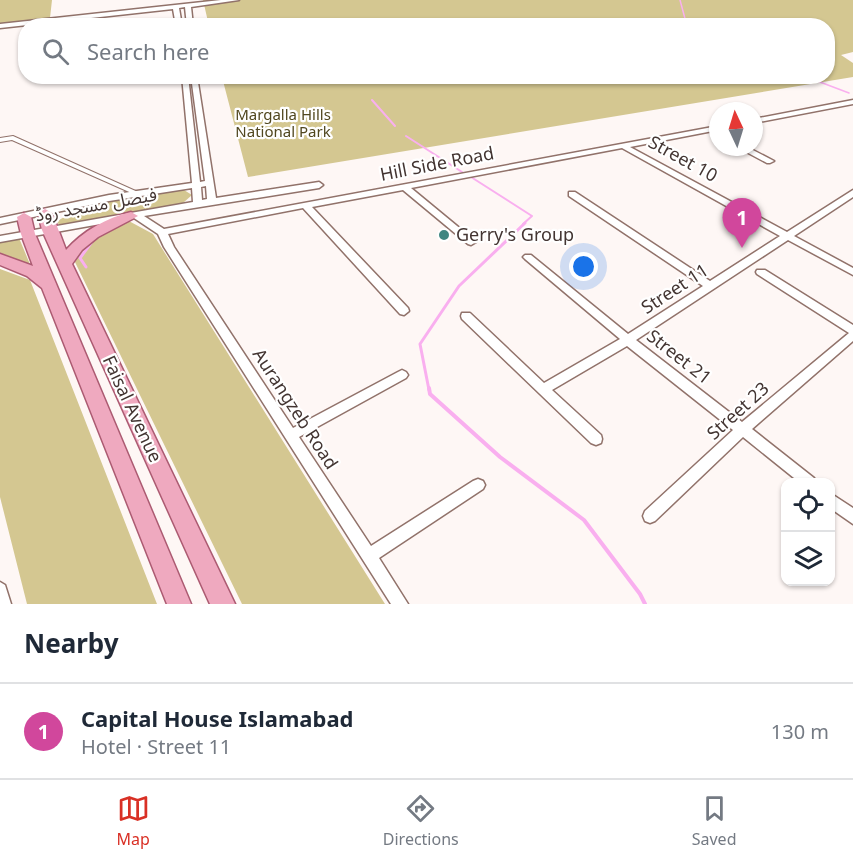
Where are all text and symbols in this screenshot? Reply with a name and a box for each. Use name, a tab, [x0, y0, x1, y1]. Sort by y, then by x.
search box	[18, 18, 835, 84]
icon: search	[39, 35, 72, 68]
text: Search here	[87, 36, 209, 66]
north arrow	[709, 102, 763, 156]
park label: Margalla Hills National Park	[235, 104, 331, 141]
street label: Street 10	[645, 129, 722, 187]
street label: Hill Side Road	[378, 140, 496, 186]
street label: فیصل مسجد روڈ	[33, 181, 159, 227]
pin: 1	[722, 198, 762, 248]
place label: Gerry's Group	[456, 222, 574, 246]
marker: Gerry's Group	[437, 228, 451, 242]
your location	[569, 252, 598, 281]
street label: Street 11	[636, 258, 713, 319]
street label: Street 21	[642, 324, 717, 389]
street label: Aurangzeb Road	[248, 343, 344, 474]
street label: Faisal Avenue	[98, 351, 168, 466]
street label: Street 23	[701, 376, 773, 444]
map controls	[781, 478, 835, 586]
button: locate	[781, 478, 835, 532]
button: layers	[781, 532, 835, 586]
text: Nearby	[24, 625, 119, 661]
text: Capital House Islamabad	[81, 703, 354, 733]
text: 1	[38, 718, 49, 745]
text: 130 m	[771, 718, 829, 745]
text: Hotel · Street 11	[81, 733, 231, 760]
tab: Map	[116, 792, 150, 850]
tab: Directions	[383, 792, 459, 850]
tab: Saved	[692, 792, 736, 850]

